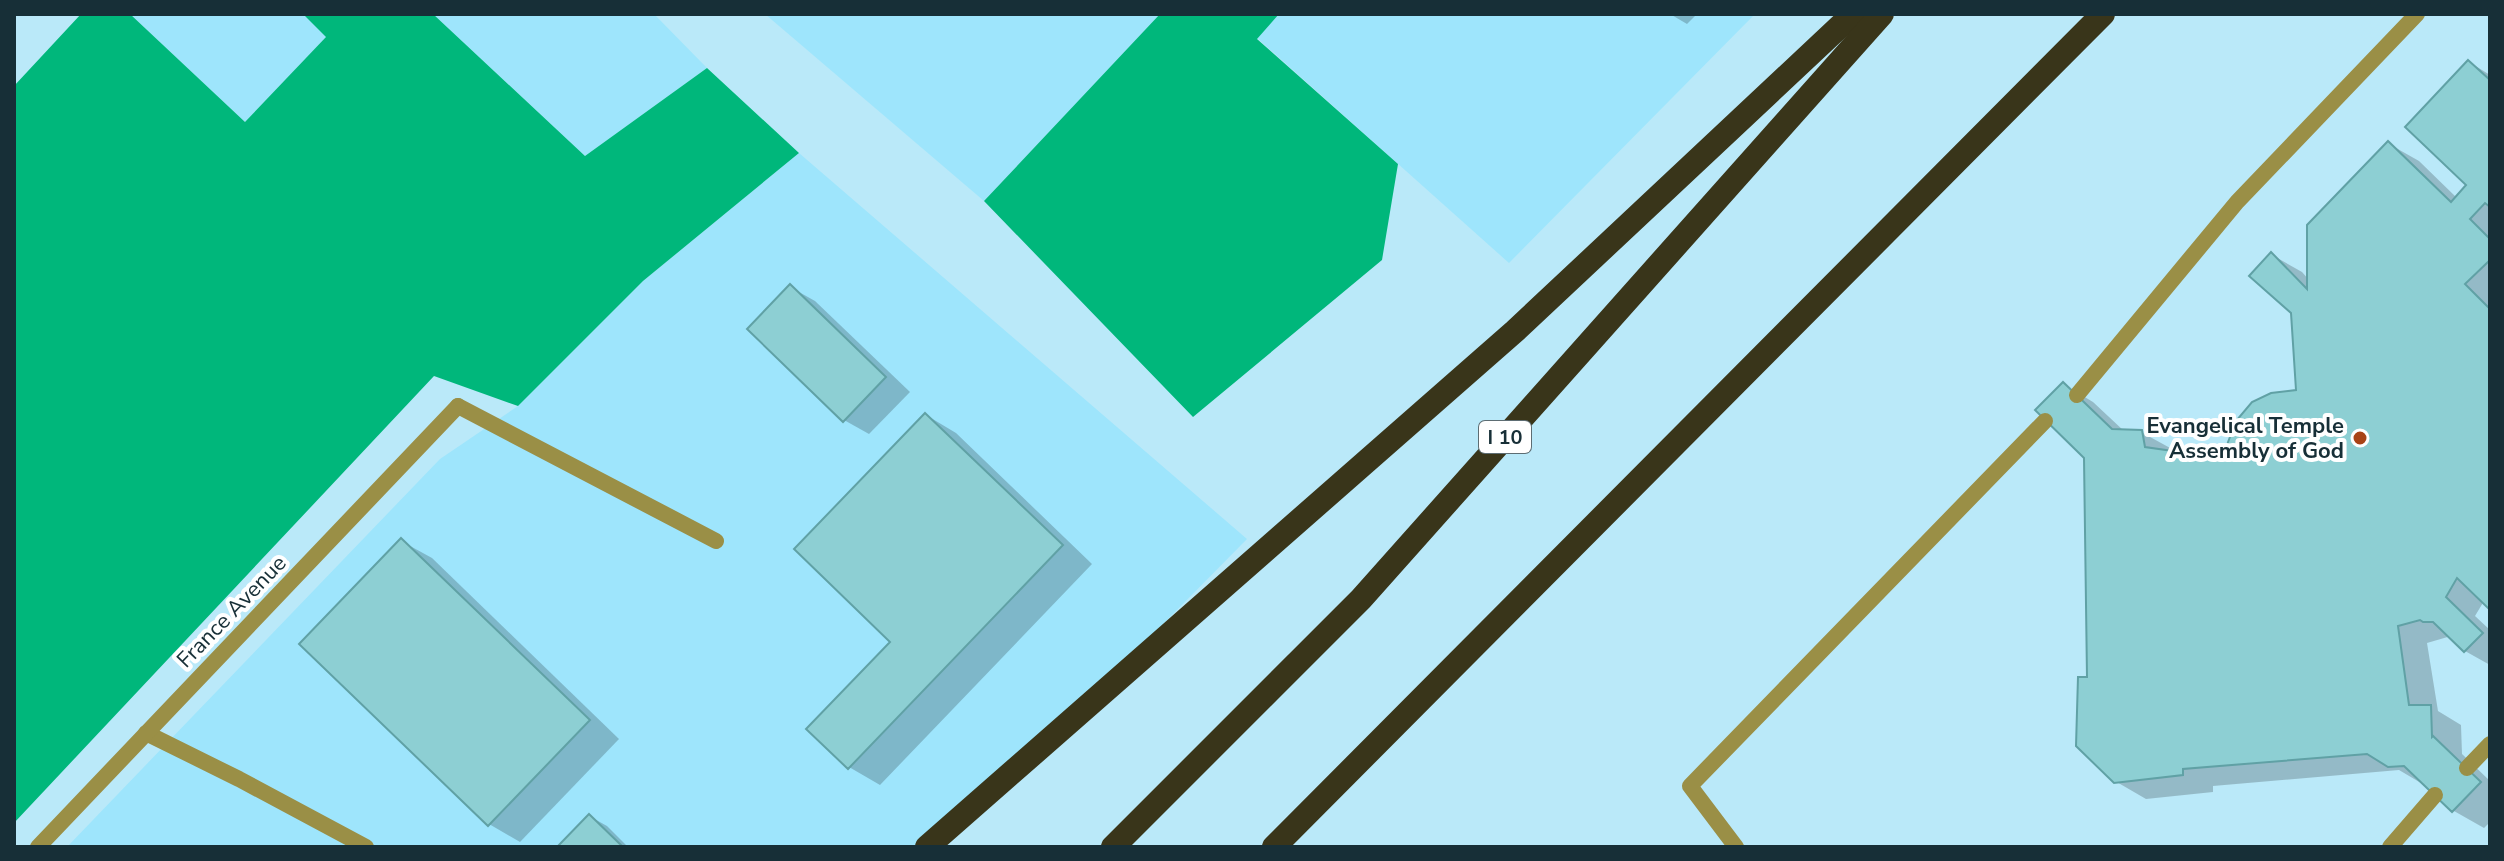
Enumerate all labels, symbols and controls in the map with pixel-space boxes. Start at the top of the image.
place label: Evangelical Temple Assembly of God [2146,411,2344,466]
road number: I 10 [1479,421,1531,453]
marker: Evangelical Temple Assembly of God [2351,429,2369,447]
street label: France Avenue [170,549,293,675]

